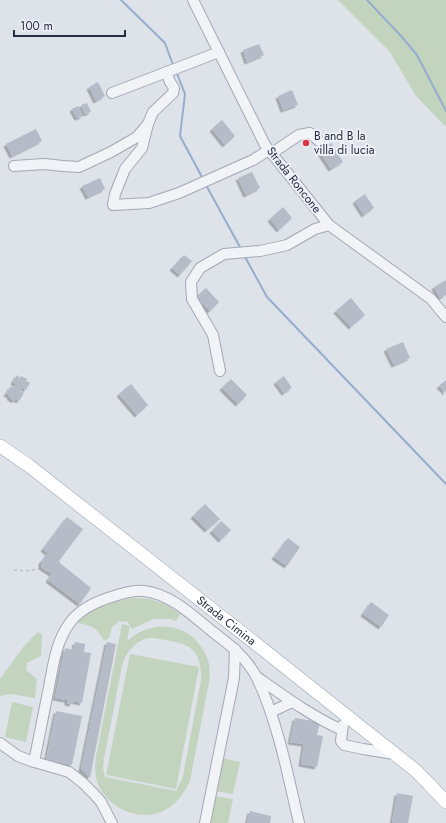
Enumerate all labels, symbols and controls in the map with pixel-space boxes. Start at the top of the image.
scale bar [14,12,125,38]
text: 100 m [20,17,53,35]
place label: B and B la villa di lucia [314,127,375,159]
marker: B and B la villa di lucia [301,138,311,148]
street label: Strada Roncone [262,143,326,217]
street label: Strada Cimina [193,591,260,650]

